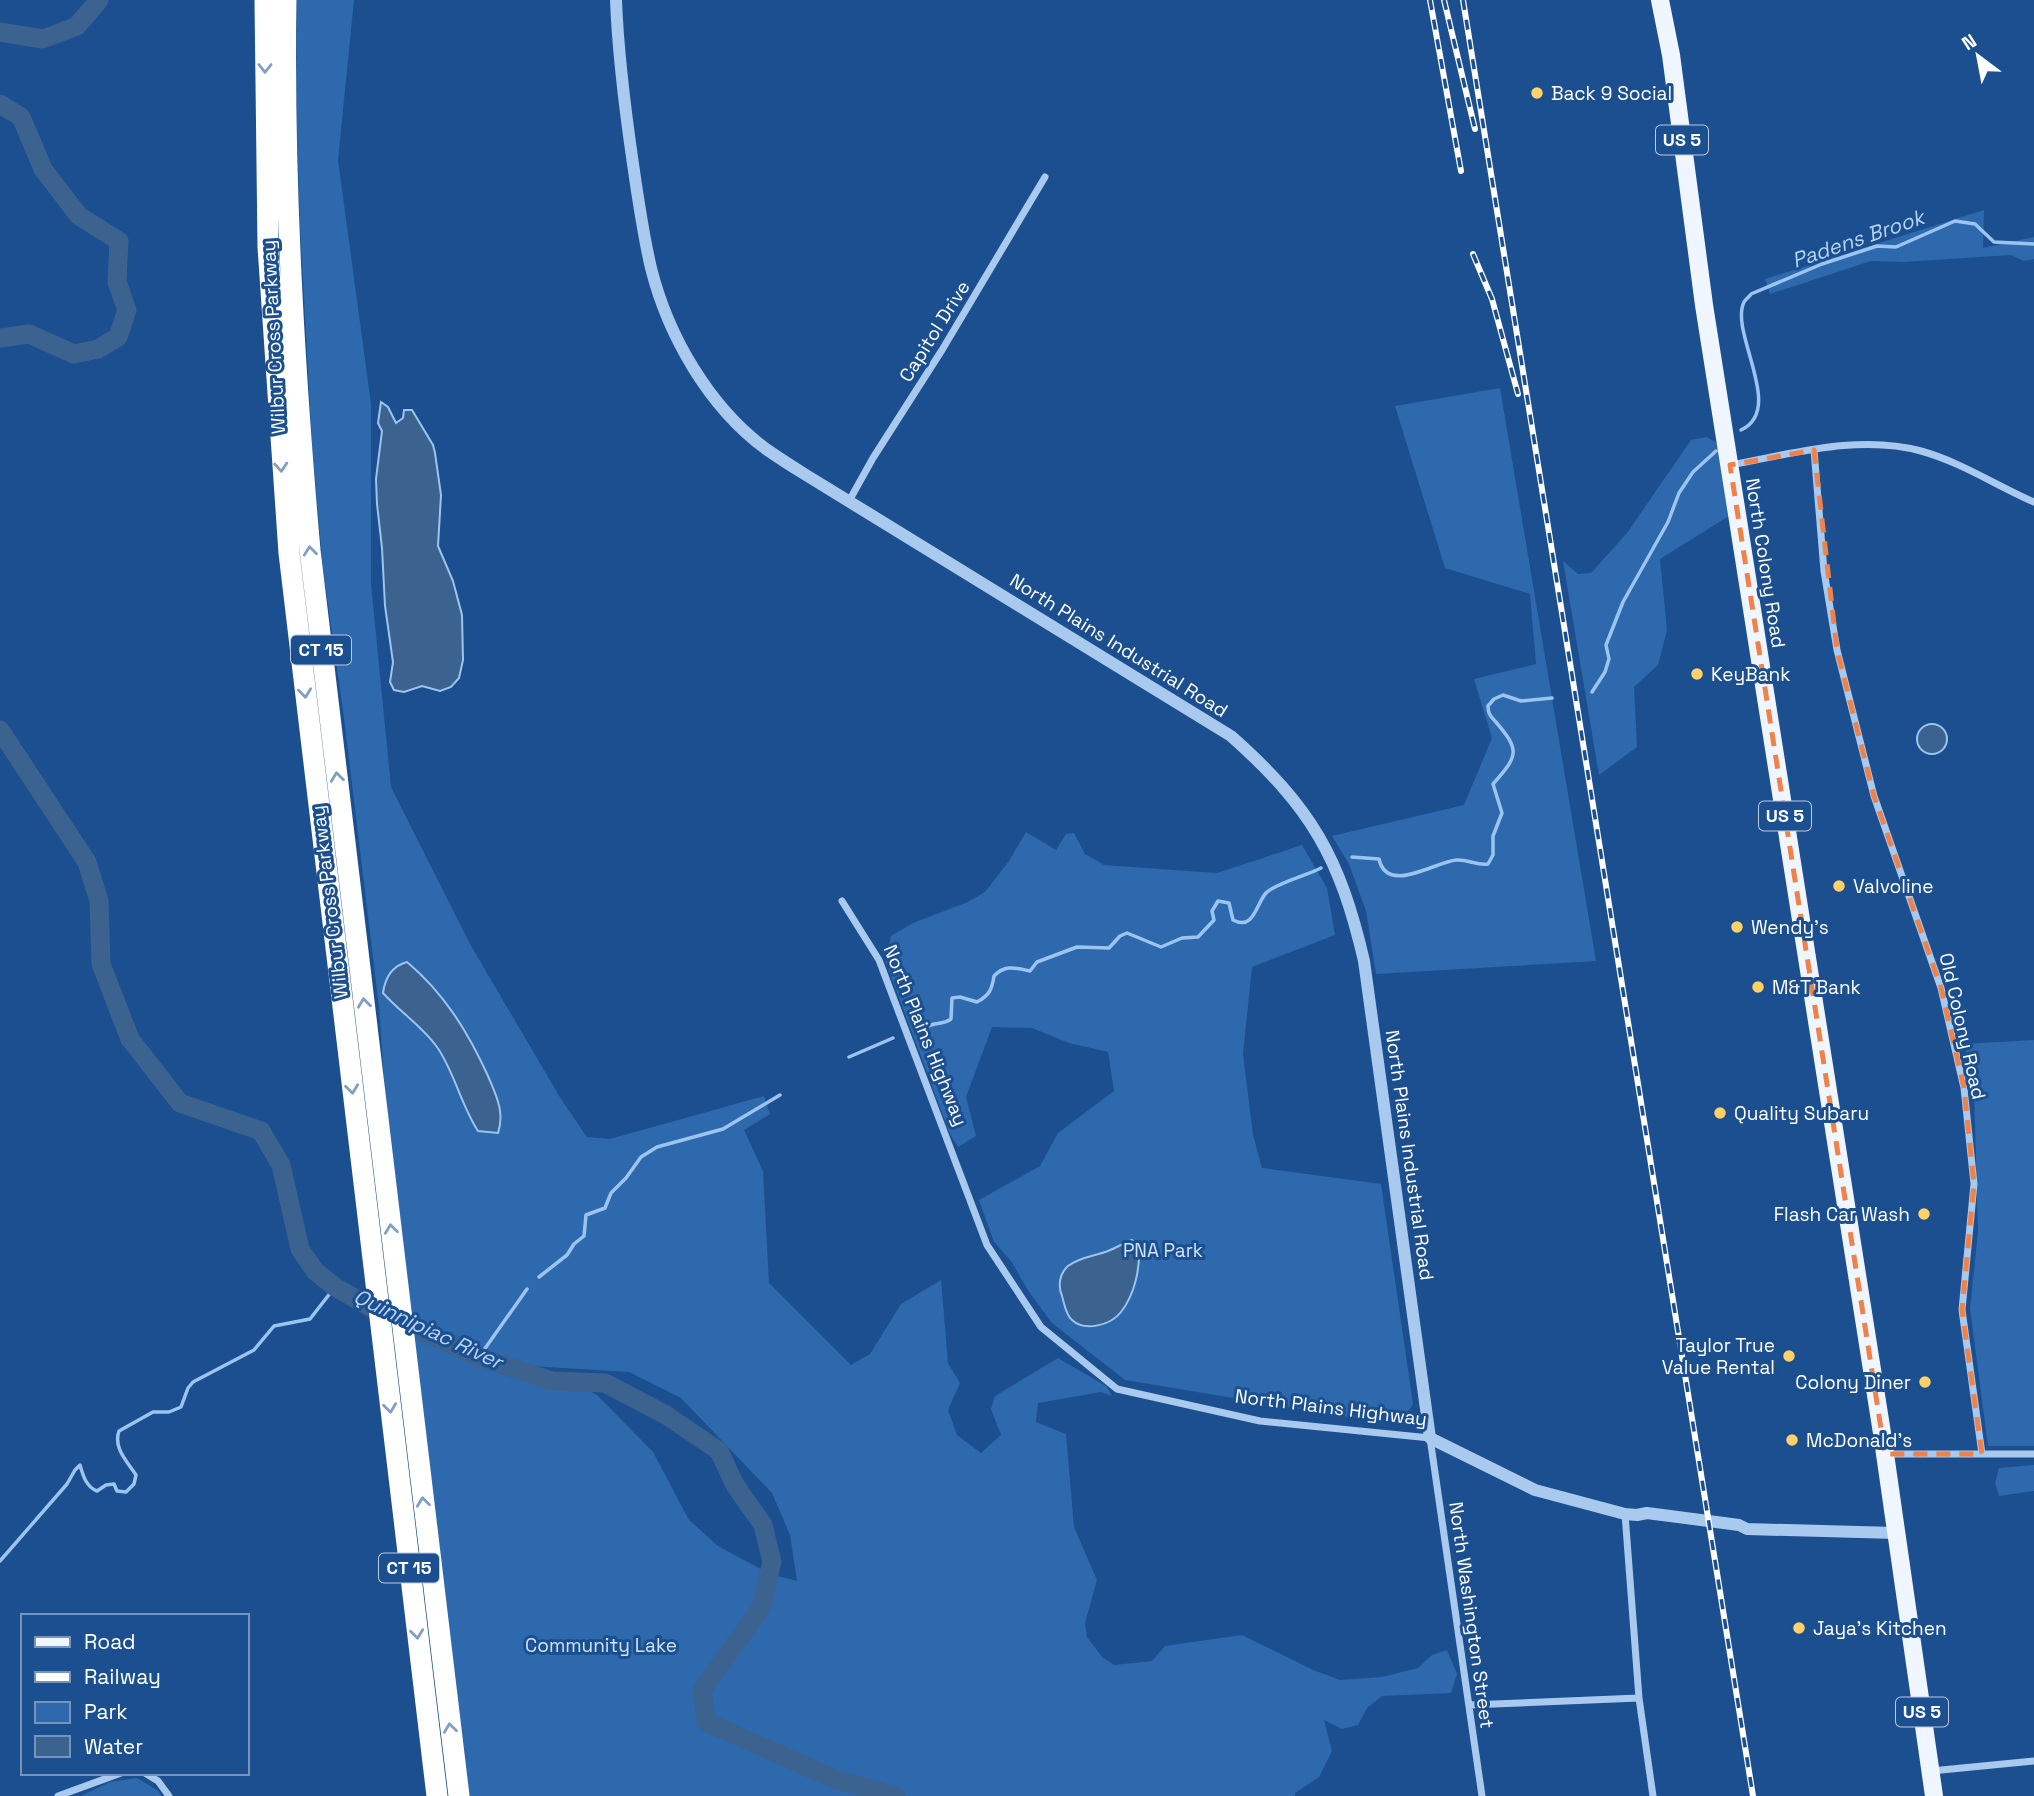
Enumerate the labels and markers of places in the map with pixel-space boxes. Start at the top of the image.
place label: Back 9 Social [1551,81,1672,106]
marker: Back 9 Social [1529,85,1545,101]
place label: KeyBank [1711,662,1790,687]
marker: KeyBank [1689,666,1705,682]
place label: Valvoline [1853,874,1933,899]
marker: Valvoline [1831,878,1847,894]
place label: Wendy's [1751,915,1829,940]
marker: Wendy's [1729,919,1745,935]
place label: M&T Bank [1772,975,1861,1000]
marker: M&T Bank [1750,979,1766,995]
place label: Quality Subaru [1734,1101,1869,1126]
marker: Quality Subaru [1712,1105,1728,1121]
place label: Flash Car Wash [1774,1202,1910,1227]
marker: Flash Car Wash [1916,1206,1932,1222]
place label: Taylor True Value Rental [1662,1333,1775,1380]
marker: Taylor True Value Rental [1781,1348,1797,1364]
place label: Colony Diner [1795,1370,1911,1395]
marker: Colony Diner [1917,1374,1933,1390]
place label: McDonald's [1806,1428,1912,1453]
marker: McDonald's [1784,1432,1800,1448]
place label: Jaya’s Kitchen [1813,1616,1947,1641]
marker: Jaya’s Kitchen [1791,1620,1807,1636]

